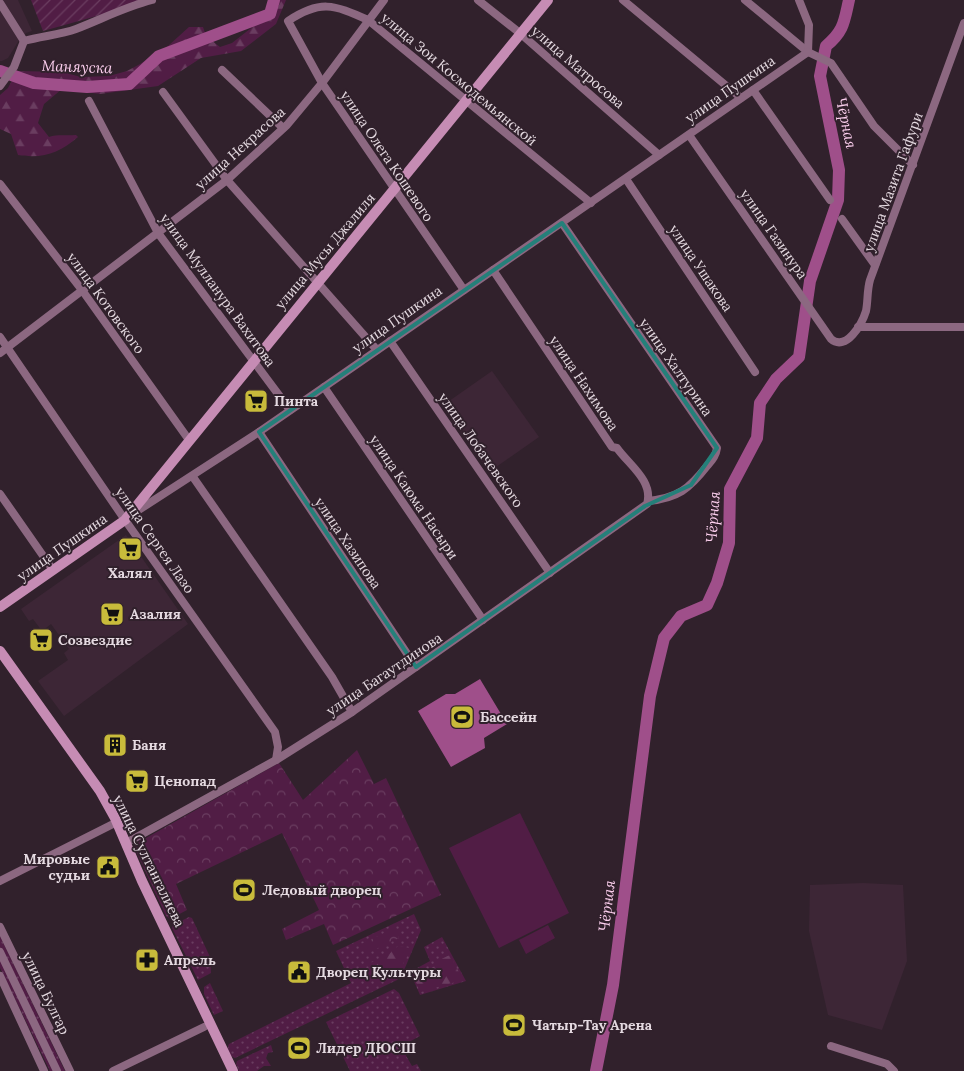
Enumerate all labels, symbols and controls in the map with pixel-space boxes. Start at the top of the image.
street label: улица Зои Космодемьянской [377,8,541,150]
street label: улица Матросова [528,22,628,112]
street label: улица Пушкина [682,51,778,127]
water label: Маняуска [41,56,114,77]
street label: улица Олега Кошевого [336,87,438,225]
water label: Чёрная [832,96,861,151]
street label: улица Некрасова [191,103,289,193]
street label: улица Мазита Гафури [859,110,927,254]
street label: улица Газинура [736,186,812,282]
street label: улица Мусы Джалиля [271,189,379,313]
street label: улица Мулланура Вахитова [156,210,280,370]
street label: улица Ушакова [665,221,737,315]
street label: улица Котовского [63,249,149,357]
street label: улица Пушкина [349,281,445,357]
street label: улица Халтурина [635,314,717,420]
street label: улица Нахимова [545,332,623,434]
supermarket icon: Пинта [243,388,269,414]
street label: улица Лобачевского [434,389,528,511]
place label: Пинта [274,392,319,410]
street label: улица Каюма Насыри [366,431,463,563]
street label: улица Сергея Лазо [111,483,199,597]
water label: Чёрная [701,490,724,543]
street label: улица Хазипова [311,494,385,592]
street label: улица Пушкина [14,509,110,585]
supermarket icon: Халял [117,536,143,562]
place label: Халял [108,564,152,582]
supermarket icon: Азалия [99,601,125,627]
place label: Азалия [130,605,181,623]
supermarket icon: Созвездие [28,627,54,653]
street label: улица Багаутдинова [323,629,445,719]
place label: Созвездие [58,631,132,649]
sports icon: Бассейн [449,704,475,730]
place label: Бассейн [480,708,537,726]
building icon: Баня [102,732,128,758]
place label: Баня [132,736,166,754]
supermarket icon: Ценопад [124,768,150,794]
place label: Ценопад [154,772,216,790]
street label: улица Султангалиева [109,792,189,930]
place label: Мировые судьи [23,850,90,884]
public building icon: Мировые судьи [95,854,121,880]
sports icon: Ледовый дворец [231,877,257,903]
water label: Чёрная [594,879,619,933]
place label: Ледовый дворец [262,881,382,899]
pharmacy icon: Апрель [134,947,160,973]
street label: улица Булгар [18,949,74,1037]
place label: Апрель [164,951,216,969]
public building icon: Дворец Культуры [286,959,312,985]
place label: Дворец Культуры [316,963,441,981]
sports icon: Чатыр-Тау Арена [501,1012,527,1038]
place label: Чатыр-Тау Арена [532,1016,653,1034]
sports icon: Лидер ДЮСШ [286,1035,312,1061]
place label: Лидер ДЮСШ [316,1039,416,1057]

